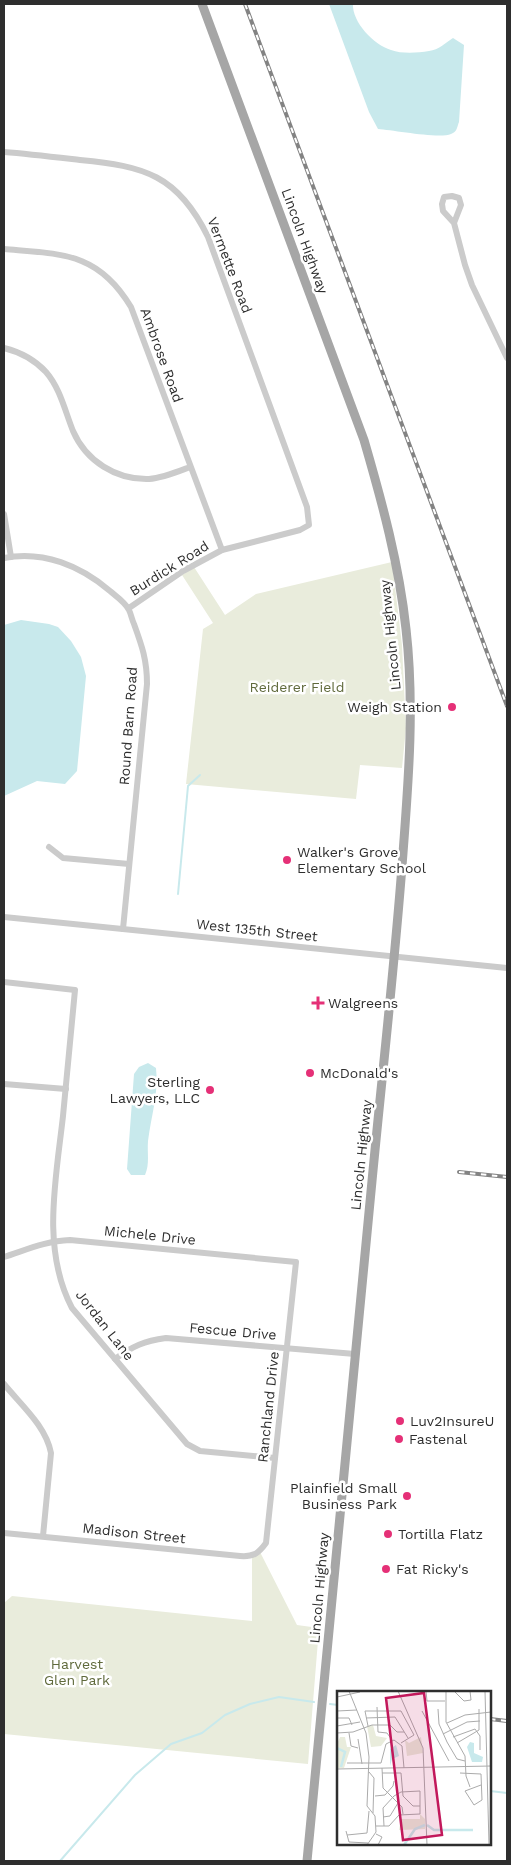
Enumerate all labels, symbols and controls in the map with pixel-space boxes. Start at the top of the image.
street label: Lincoln Highway [278,186,332,297]
street label: Vermette Road [204,215,256,315]
street label: Ambrose Road [137,305,187,405]
street label: Burdick Road [127,537,211,599]
street label: Lincoln Highway [376,578,404,691]
street label: Round Barn Road [116,666,140,786]
park label: Reiderer Field [250,679,344,695]
place label: Weigh Station [347,699,442,715]
marker: Weigh Station [446,701,458,713]
place label: Walker's Grove Elementary School [297,844,427,876]
marker: Walker's Grove Elementary School [281,854,293,866]
street label: West 135th Street [195,916,319,944]
place label: Walgreens [328,995,398,1011]
marker: Walgreens [312,997,324,1009]
place label: McDonald's [320,1065,398,1081]
marker: McDonald's [304,1067,316,1079]
place label: Sterling Lawyers, LLC [110,1074,201,1106]
marker: Sterling Lawyers, LLC [204,1084,216,1096]
street label: Lincoln Highway [347,1098,375,1211]
street label: Michele Drive [103,1222,197,1248]
street label: Jordan Lane [73,1287,137,1363]
street label: Fescue Drive [189,1319,277,1343]
street label: Ranchland Drive [254,1351,282,1463]
place label: Luv2InsureU [410,1413,494,1429]
marker: Luv2InsureU [394,1415,406,1427]
place label: Fastenal [409,1431,468,1447]
marker: Fastenal [393,1433,405,1445]
place label: Plainfield Small Business Park [290,1480,398,1512]
marker: Plainfield Small Business Park [401,1490,413,1502]
street label: Madison Street [82,1520,187,1546]
place label: Tortilla Flatz [398,1526,483,1542]
marker: Tortilla Flatz [382,1528,394,1540]
street label: Lincoln Highway [306,1531,332,1644]
place label: Fat Ricky's [396,1561,469,1577]
marker: Fat Ricky's [380,1563,392,1575]
park label: Harvest Glen Park [44,1656,110,1688]
inset map [337,1691,491,1845]

